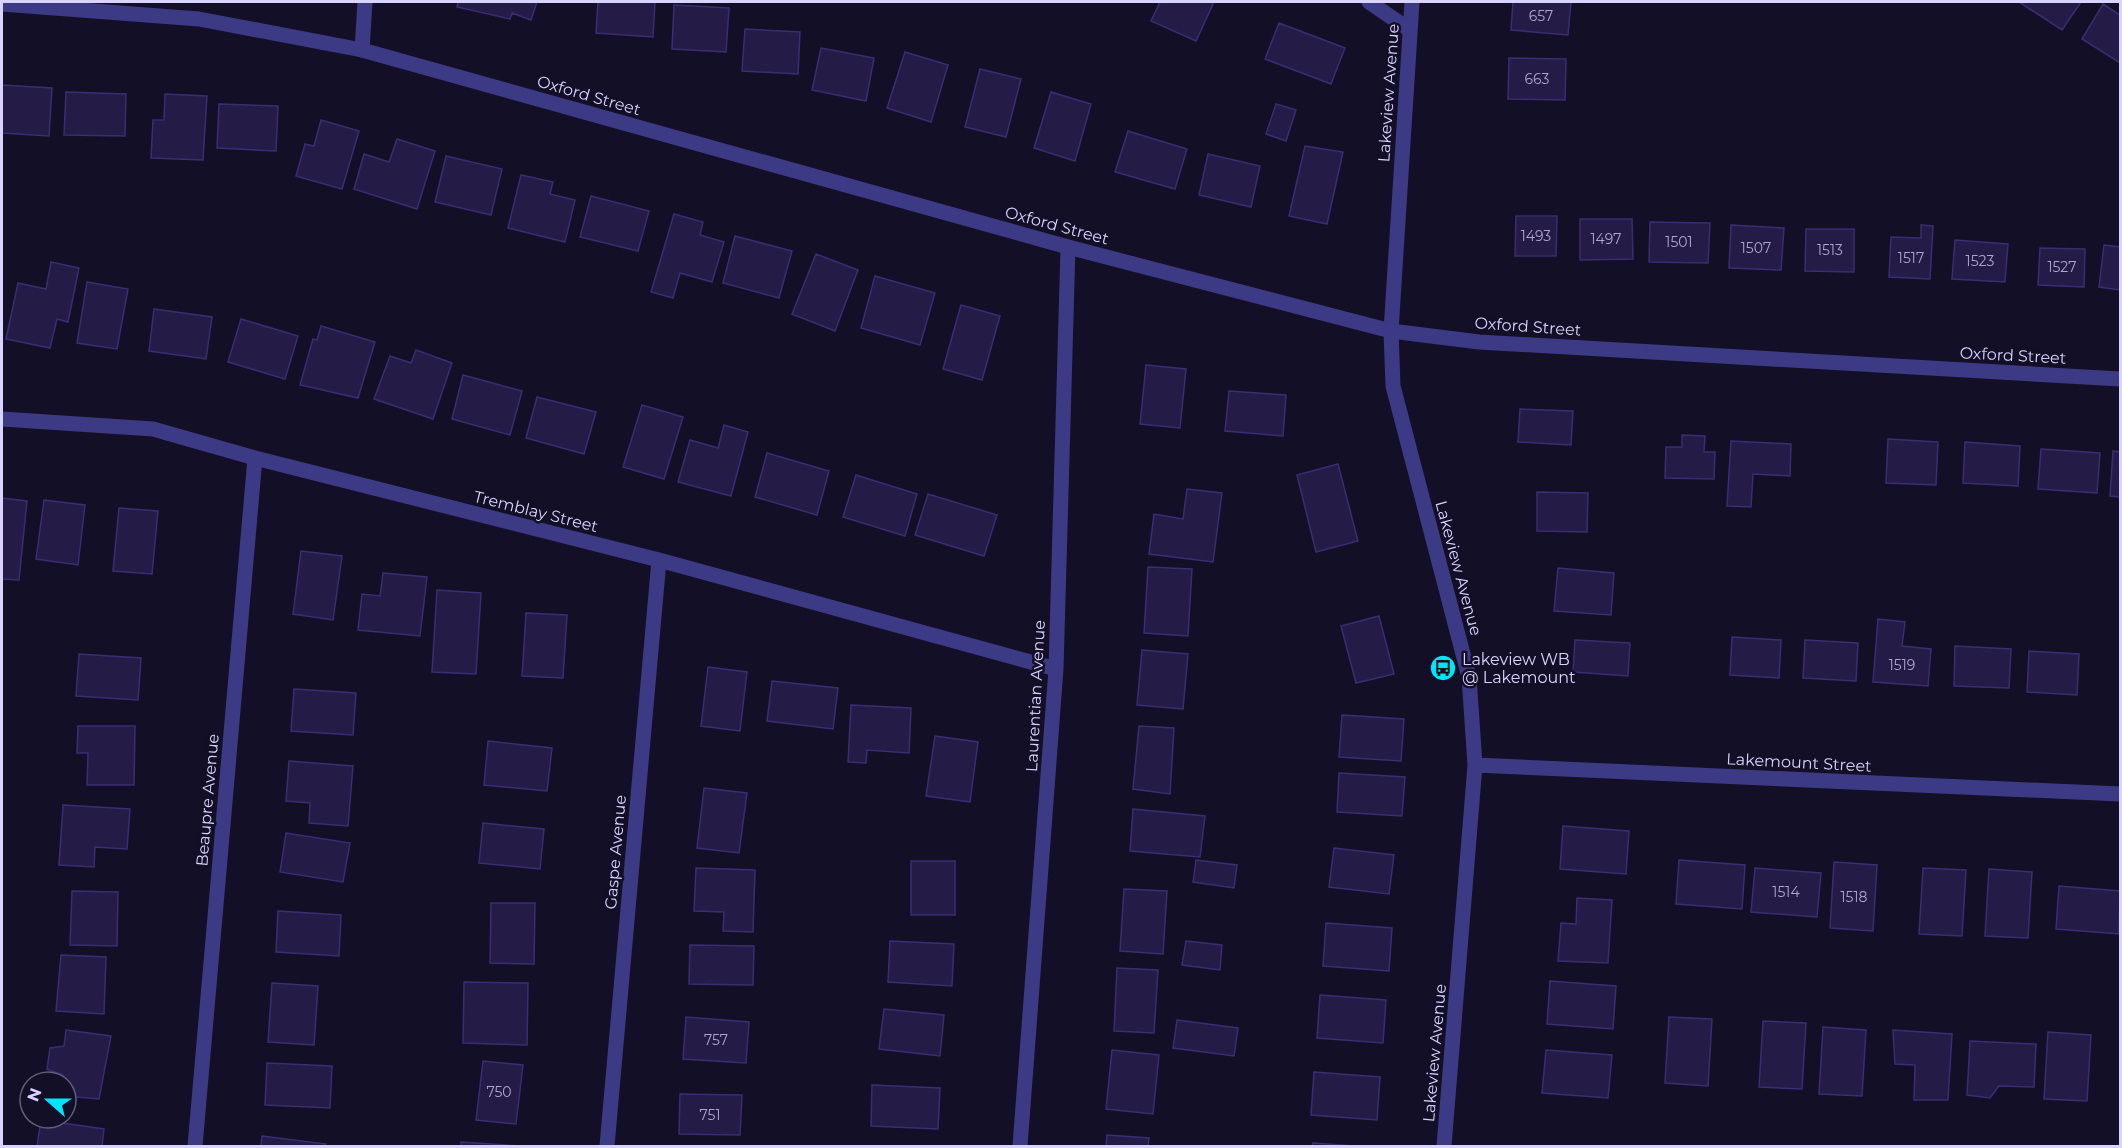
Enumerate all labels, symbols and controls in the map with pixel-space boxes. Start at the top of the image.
house number: 657 [1529,7,1553,25]
street label: Lakeview Avenue [1374,23,1403,163]
house number: 663 [1525,70,1550,88]
street label: Oxford Street [535,72,643,119]
street label: Oxford Street [1003,202,1111,249]
house number: 1493 [1521,227,1551,245]
house number: 1497 [1591,230,1621,248]
house number: 1501 [1665,233,1693,251]
house number: 1507 [1741,239,1771,257]
house number: 1513 [1817,241,1843,259]
house number: 1517 [1898,249,1924,267]
house number: 1523 [1966,252,1994,270]
house number: 1527 [2047,258,2077,276]
street label: Oxford Street [1474,313,1582,340]
street label: Oxford Street [1959,343,2067,368]
street label: Tremblay Street [472,487,600,536]
street label: Lakeview Avenue [1431,499,1486,638]
street label: Laurentian Avenue [1022,620,1049,772]
place label: Lakeview WB @ Lakemount [1462,650,1576,687]
bus stop icon: Lakeview WB @ Lakemount [1428,653,1458,683]
house number: 1519 [1889,656,1915,674]
street label: Beaupre Avenue [192,733,223,867]
street label: Lakemount Street [1726,749,1873,776]
street label: Gaspe Avenue [601,794,630,910]
house number: 1514 [1772,883,1800,901]
house number: 1518 [1841,888,1868,906]
street label: Lakeview Avenue [1419,983,1450,1123]
house number: 757 [704,1031,728,1049]
north arrow [18,1070,78,1130]
house number: 750 [486,1083,512,1101]
text: N [23,1085,46,1104]
house number: 751 [700,1106,720,1124]

